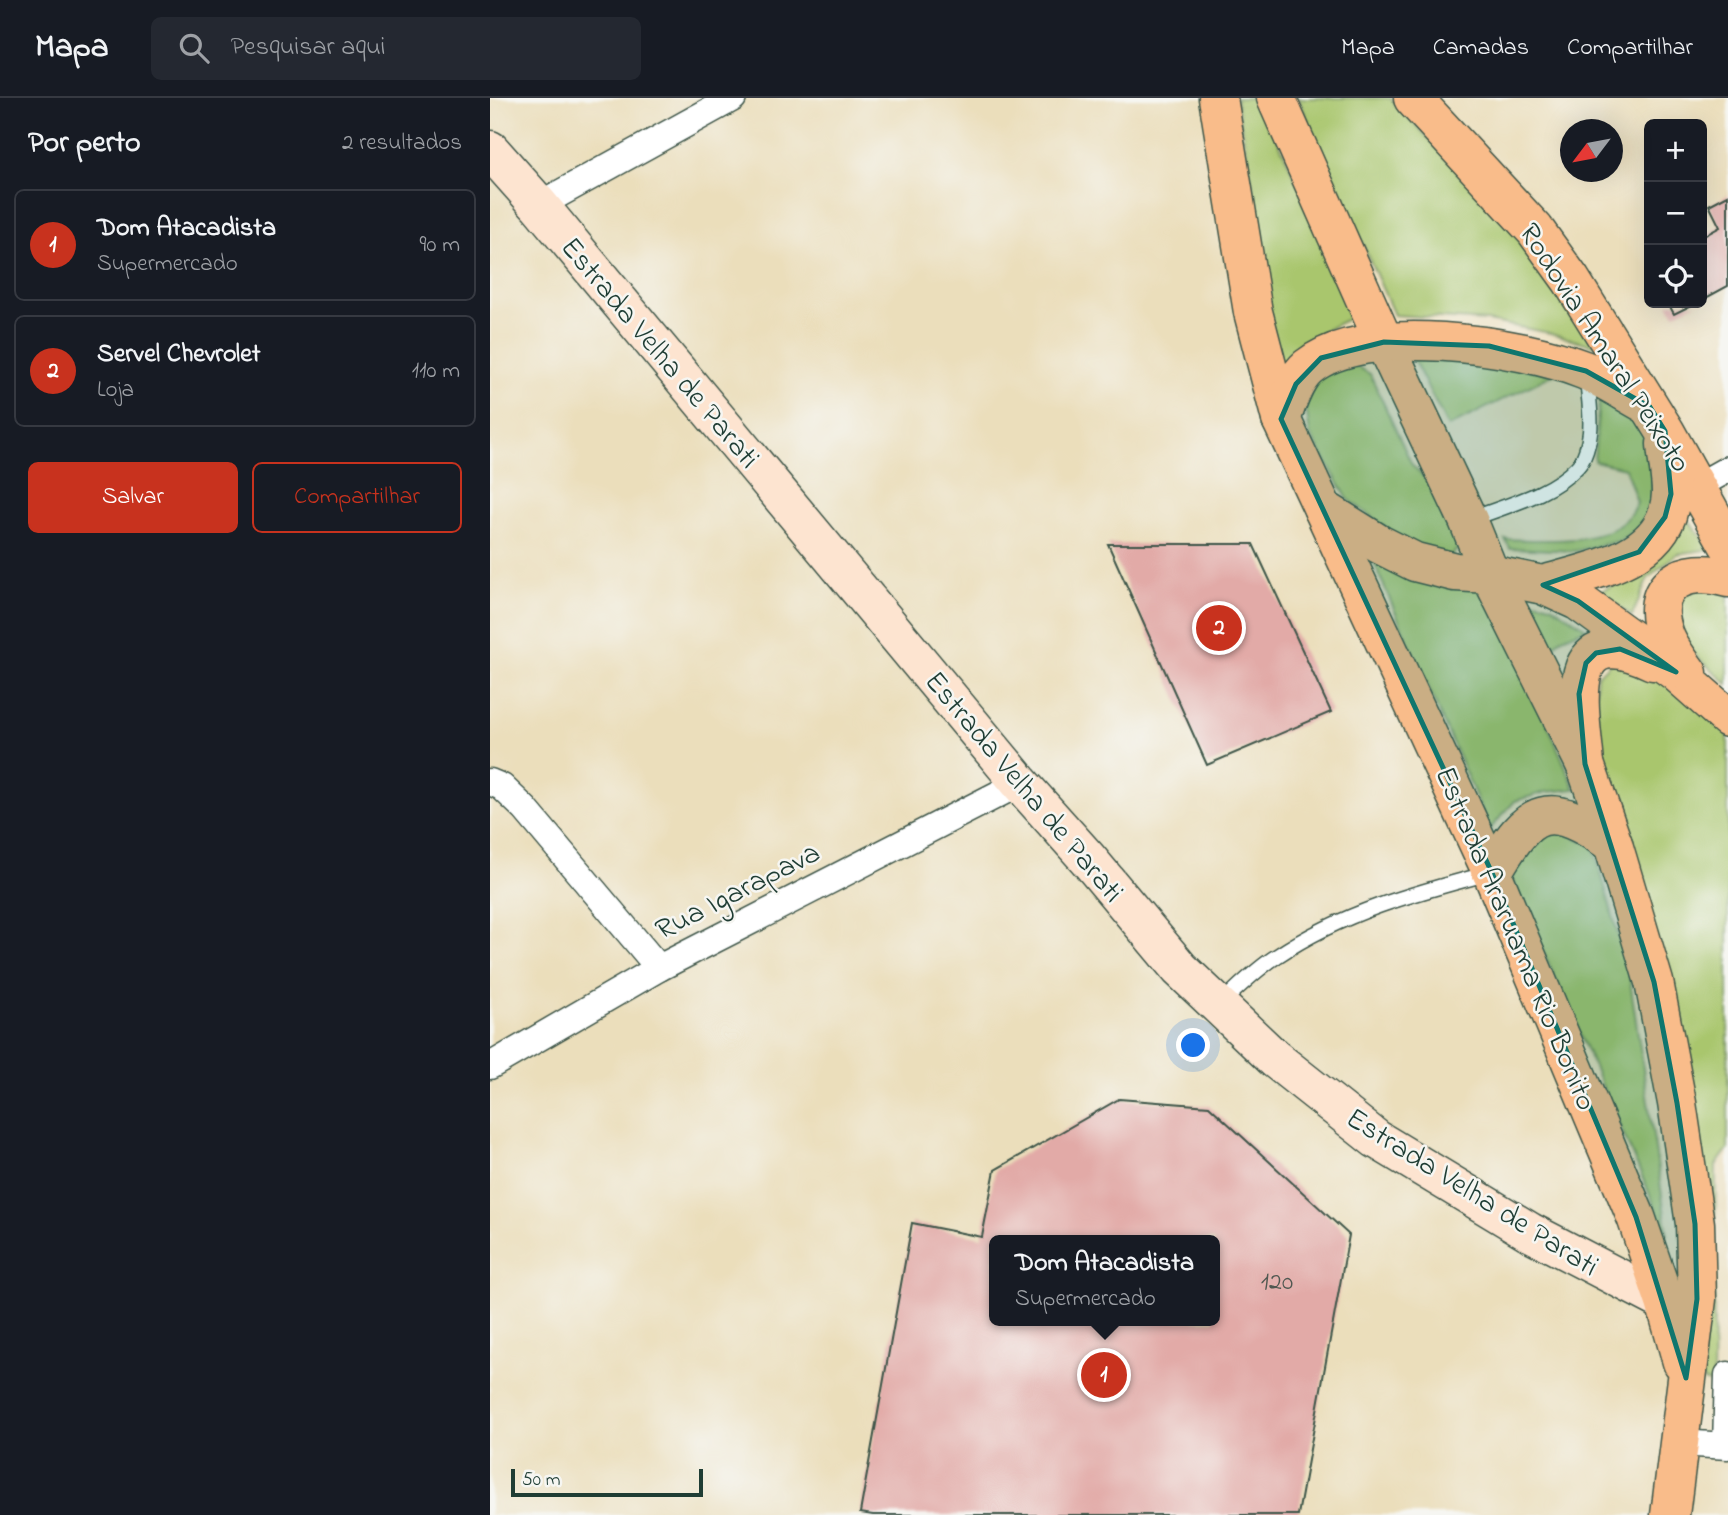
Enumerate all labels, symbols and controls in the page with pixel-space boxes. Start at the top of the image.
search box [151,17,641,80]
text: Mapa [35,24,109,72]
icon: search [175,29,213,67]
text: Pesquisar aqui [231,29,385,67]
text: Mapa [1341,31,1395,66]
text: Camadas [1433,31,1529,66]
text: Compartilhar [1567,31,1693,66]
north arrow [1560,119,1623,182]
map controls [1644,119,1707,308]
button: + [1644,119,1707,182]
text: Por perto [28,122,141,166]
text: 2 resultados [342,127,462,160]
button: − [1644,182,1707,245]
text: Dom Atacadista [97,210,276,248]
street label: Rodovia Amaral Peixoto [1506,215,1701,482]
street label: Estrada Velha de Parati [548,228,769,479]
text: 1 [49,229,57,262]
text: 90 m [420,229,460,262]
button: locate [1644,245,1707,308]
text: Supermercado [97,248,238,281]
text: Servel Chevrolet [97,336,261,374]
text: 2 [47,355,59,388]
text: 110 m [412,355,460,388]
text: Loja [97,374,134,407]
button: Salvar [28,462,238,533]
button: Compartilhar [252,462,462,533]
pin: 2 [1196,602,1242,654]
street label: Estrada Velha de Parati [912,662,1133,913]
street label: Estrada Araruama Rio Bonito [1422,760,1607,1118]
street label: Rua Igarapava [648,832,829,953]
your location [1176,1028,1210,1062]
street label: Estrada Velha de Parati [1337,1098,1606,1289]
popup [989,1235,1220,1326]
text: Dom Atacadista [1015,1245,1194,1283]
house number: 120 [1261,1264,1293,1302]
text: Supermercado [1015,1283,1156,1316]
pin: 1 [1081,1349,1127,1401]
scale bar [511,1466,704,1498]
text: 50 m [522,1467,561,1494]

